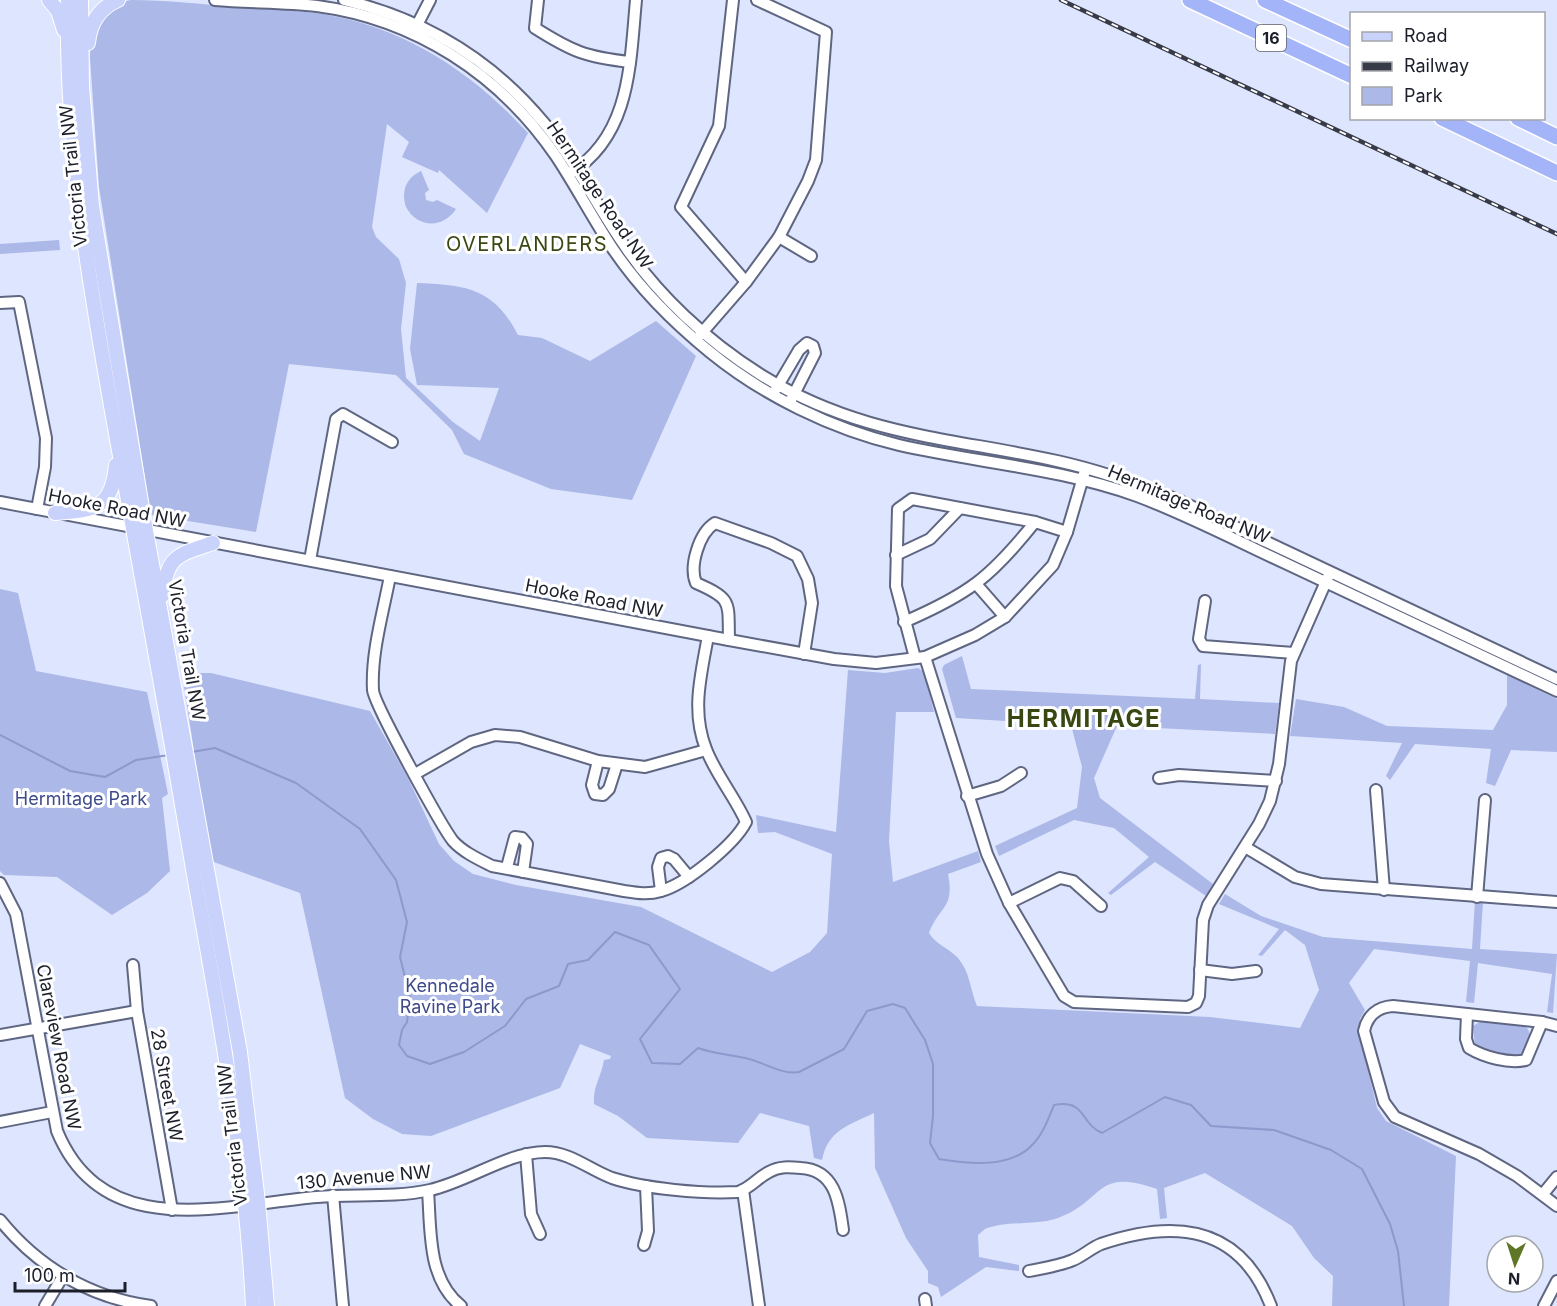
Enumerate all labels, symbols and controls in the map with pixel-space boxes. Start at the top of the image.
legend [1350,12,1545,120]
road number: 16 [1256,25,1286,51]
text: Road [1404,25,1447,46]
text: Railway [1404,55,1469,76]
text: Park [1404,85,1443,106]
street label: Victoria Trail NW [55,104,91,248]
street label: Hermitage Road NW [543,117,657,273]
district label: OVERLANDERS [446,232,608,256]
street label: Hermitage Road NW [1105,460,1273,548]
street label: Hooke Road NW [46,484,188,532]
street label: Hooke Road NW [523,574,665,622]
street label: Victoria Trail NW [164,578,210,722]
district label: HERMITAGE [1007,704,1161,733]
park label: Hermitage Park [15,788,147,809]
street label: Clareview Road NW [33,962,85,1132]
park label: Kennedale Ravine Park [400,975,500,1017]
street label: 28 Street NW [147,1027,187,1143]
street label: Victoria Trail NW [213,1063,251,1207]
street label: 130 Avenue NW [296,1161,432,1193]
north arrow [1485,1234,1545,1294]
scale bar [15,1255,124,1293]
text: 100 m [24,1265,75,1286]
text: N [1508,1269,1521,1289]

